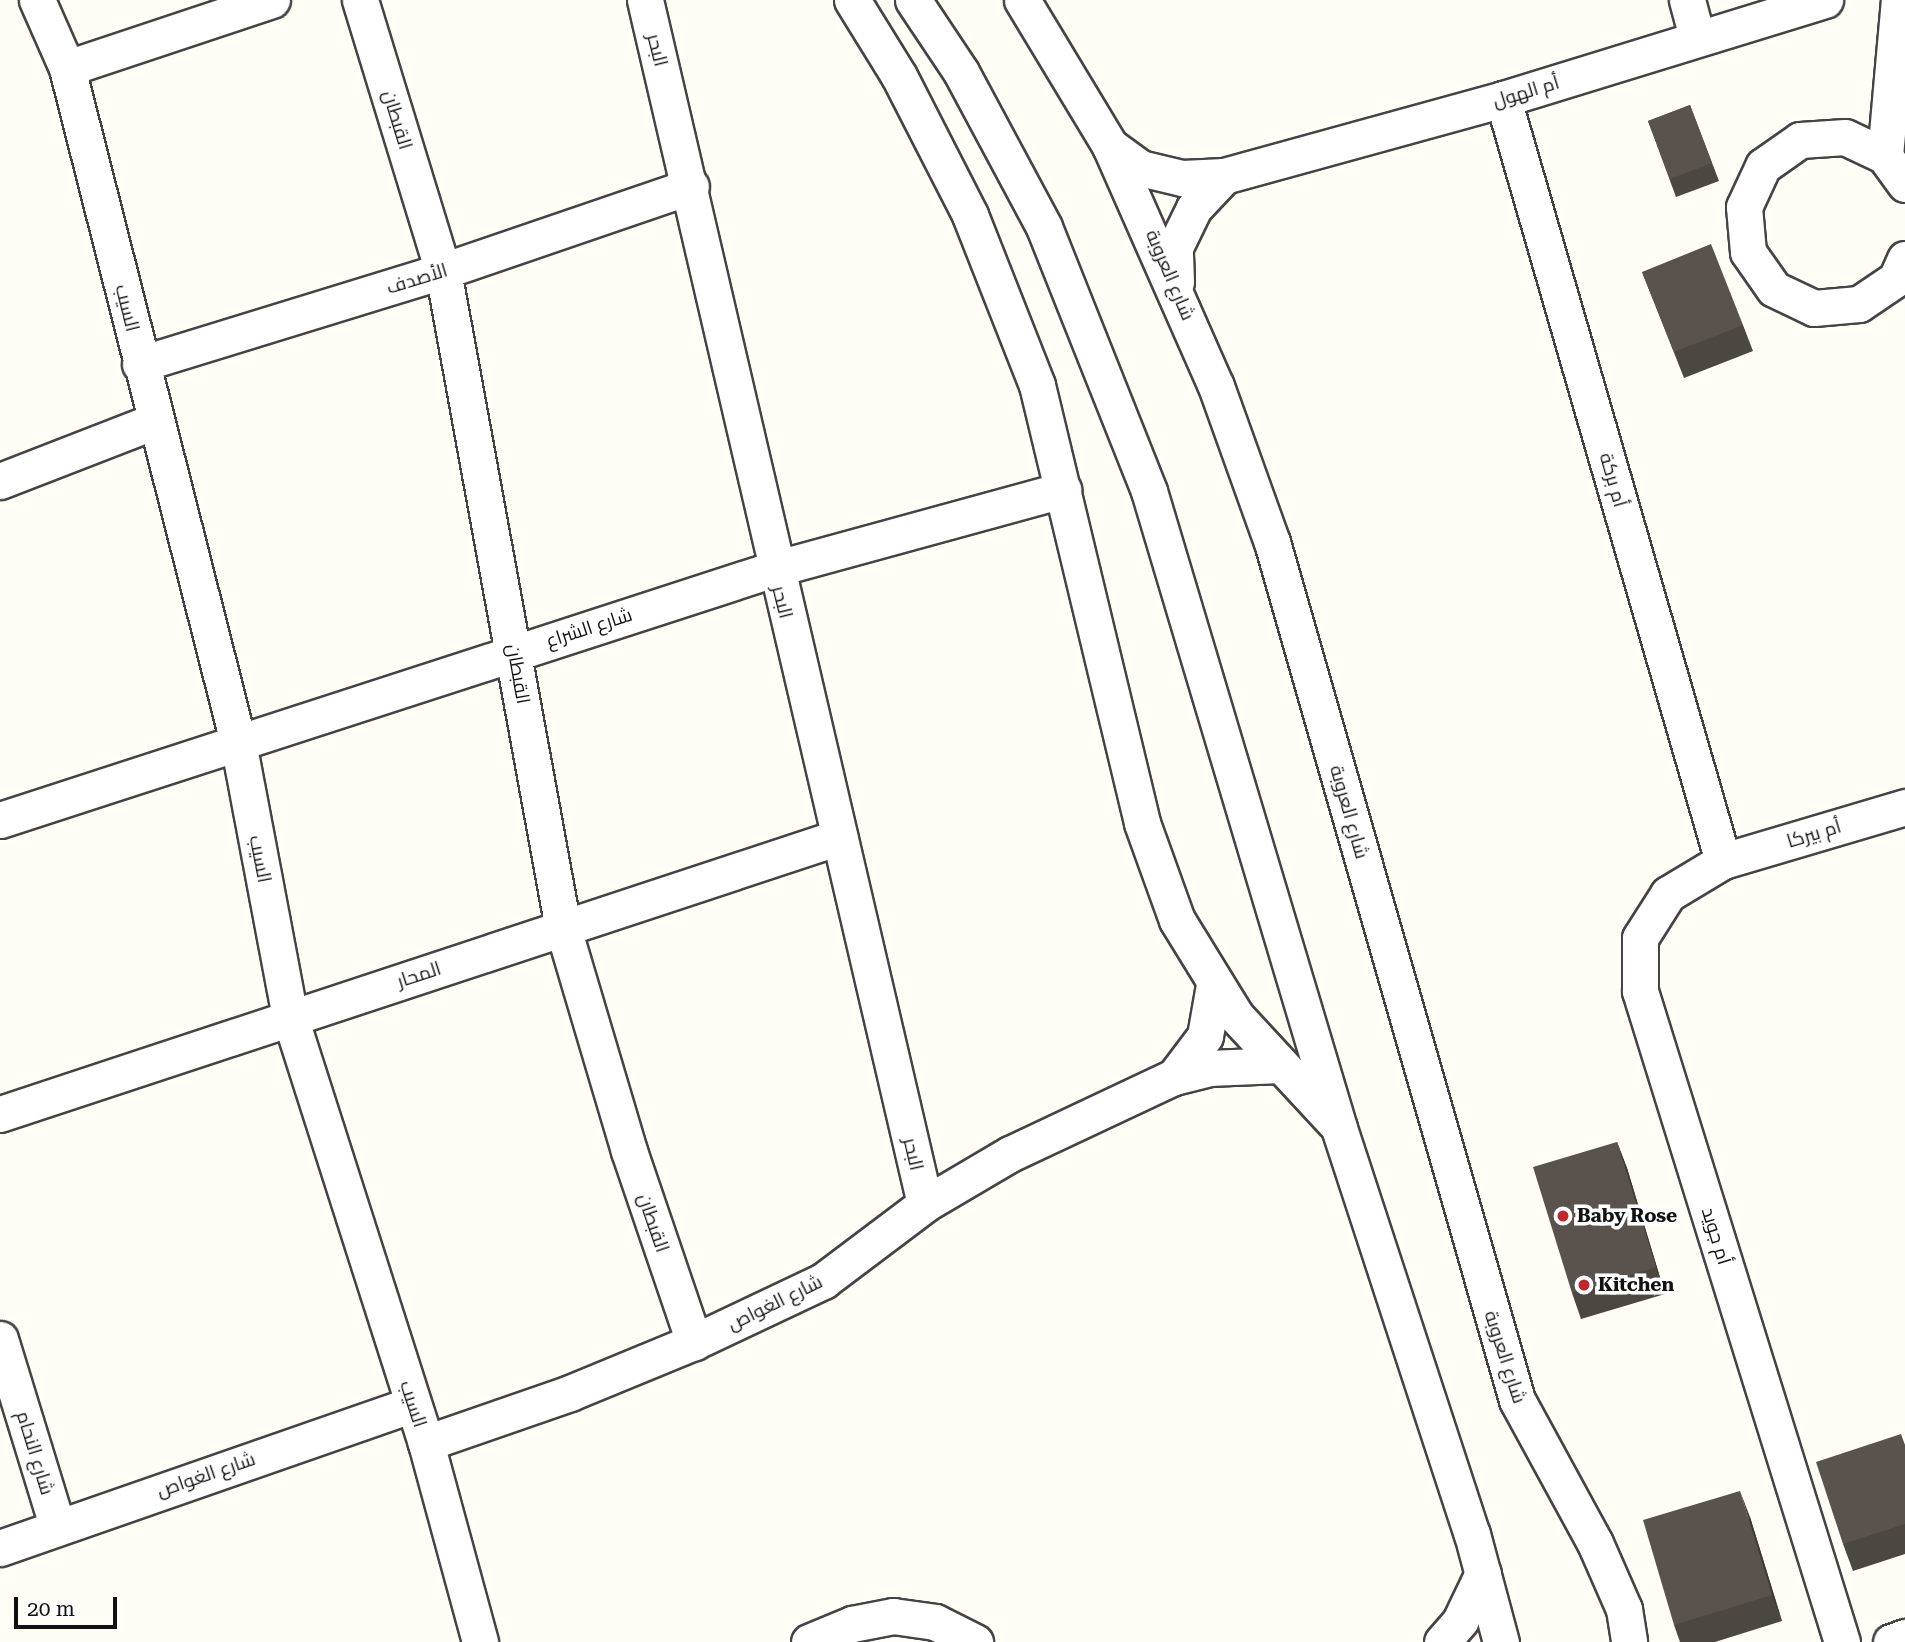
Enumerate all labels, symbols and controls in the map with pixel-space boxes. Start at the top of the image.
street label: البحر [642,31,672,69]
street label: أم الهول [1490,71,1562,113]
street label: القبطان [377,88,417,152]
street label: شارع العروبة [1141,226,1199,324]
street label: الأصدف [384,259,450,299]
street label: السيب [110,282,144,334]
street label: أم بركة [1594,450,1632,510]
street label: البحر [767,583,797,621]
street label: شارع الشراع [543,603,635,653]
street label: القبطان [502,642,534,706]
street label: شارع العروبة [1325,763,1373,861]
street label: أم بيركا [1784,815,1844,853]
street label: السيب [244,833,276,885]
street label: المحار [394,957,444,993]
street label: البحر [898,1135,928,1173]
street label: القبطان [632,1191,674,1255]
place label: Baby Rose [1577,1205,1677,1227]
street label: أم جويد [1697,1205,1735,1267]
marker: Baby Rose [1555,1208,1571,1224]
street label: شارع الغواص [724,1270,826,1336]
place label: Kitchen [1598,1274,1674,1296]
marker: Kitchen [1576,1277,1592,1293]
street label: شارع العروبة [1479,1308,1531,1406]
street label: السيب [395,1378,431,1430]
street label: شارع النحام [11,1408,59,1498]
street label: شارع الغواص [154,1447,258,1503]
scale bar [18,1582,121,1626]
text: 20 m [27,1597,75,1621]

